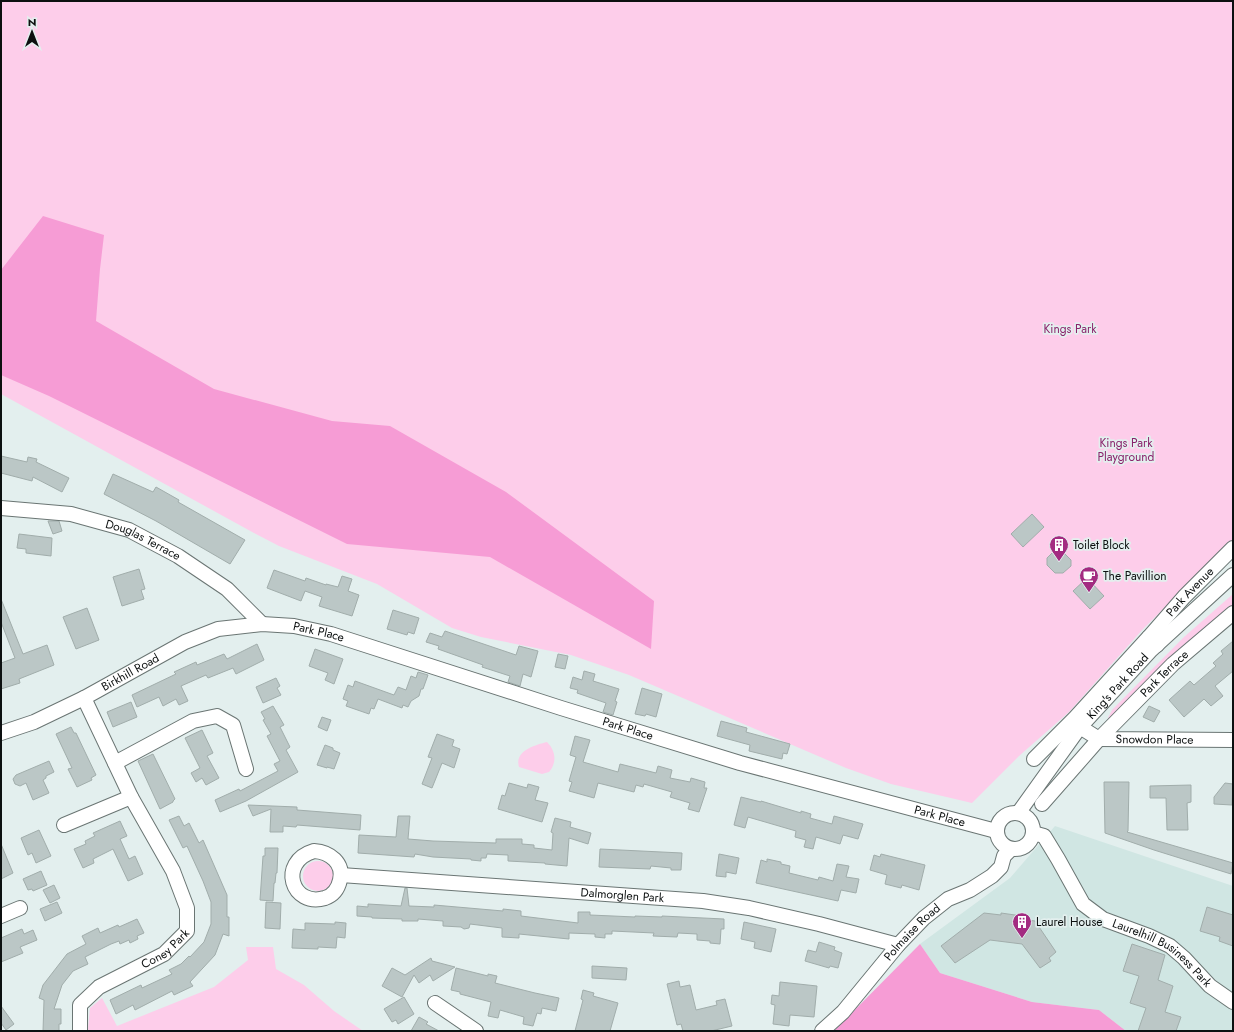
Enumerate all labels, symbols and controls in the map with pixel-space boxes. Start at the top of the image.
north arrow [12,12,52,52]
text: N [28,14,36,30]
park label: Kings Park [1044,320,1097,338]
park label: Kings Park Playground [1098,434,1154,466]
street label: Douglas Terrace [103,515,184,565]
building icon: Toilet Block [1048,534,1070,562]
place label: Toilet Block [1073,536,1130,554]
street label: Park Avenue [1162,563,1218,621]
cafe icon: The Pavillion [1078,565,1100,593]
place label: The Pavillion [1103,567,1166,585]
street label: Park Place [292,617,347,647]
street label: Park Terrace [1136,646,1193,701]
street label: Birkhill Road [98,649,162,696]
street label: King's Park Road [1082,649,1153,723]
street label: Park Place [600,712,655,745]
street label: Snowdon Place [1116,730,1194,749]
street label: Park Place [912,801,967,831]
street label: Dalmorglen Park [580,883,665,907]
street label: Polmaise Road [879,899,944,965]
building icon: Laurel House [1011,911,1033,939]
place label: Laurel House [1036,913,1102,931]
street label: Laurelhill Business Park [1110,914,1216,992]
street label: Coney Park [138,924,194,973]

